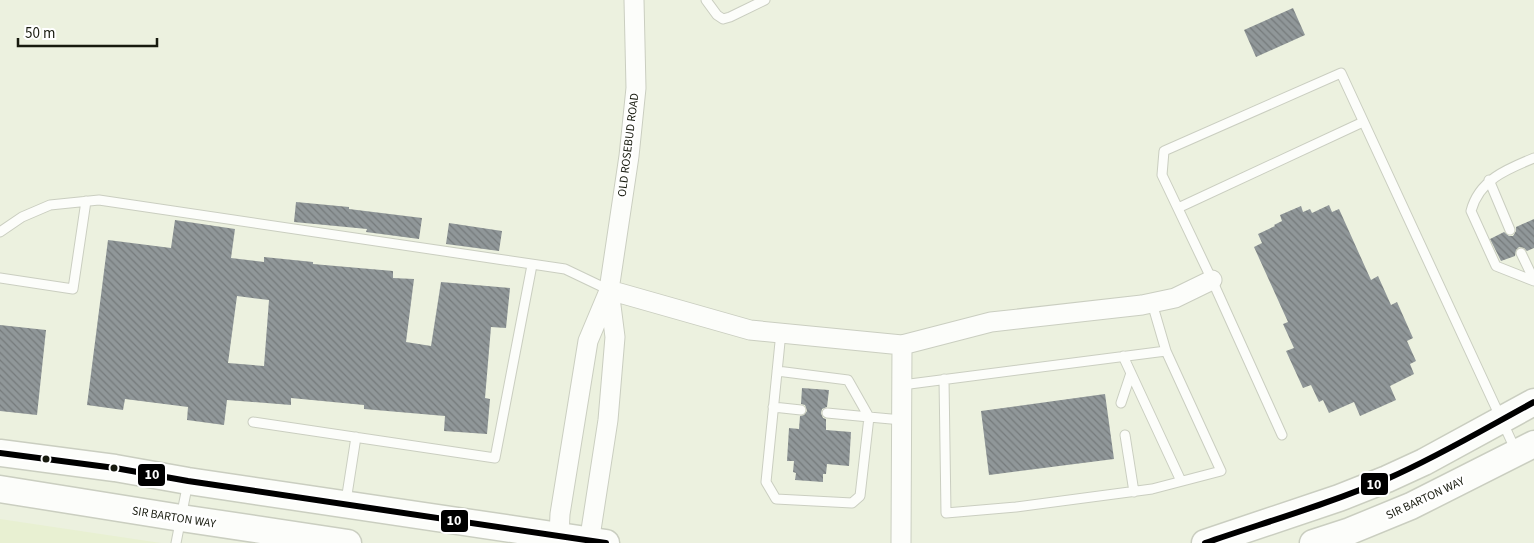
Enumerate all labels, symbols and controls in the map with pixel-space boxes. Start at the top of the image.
scale bar [18,15,156,47]
text: 50 m [25,23,55,44]
street label: OLD ROSEBUD ROAD [614,92,643,198]
unlabelled marker [41,454,51,464]
unlabelled marker [109,463,119,473]
line badge: 10 [137,463,166,487]
text: 10 [145,465,159,485]
line badge: 10 [1360,472,1389,496]
street label: SIR BARTON WAY [1383,473,1467,524]
text: 10 [1367,475,1381,495]
street label: SIR BARTON WAY [131,502,217,533]
line badge: 10 [440,509,469,533]
text: 10 [447,511,461,531]

